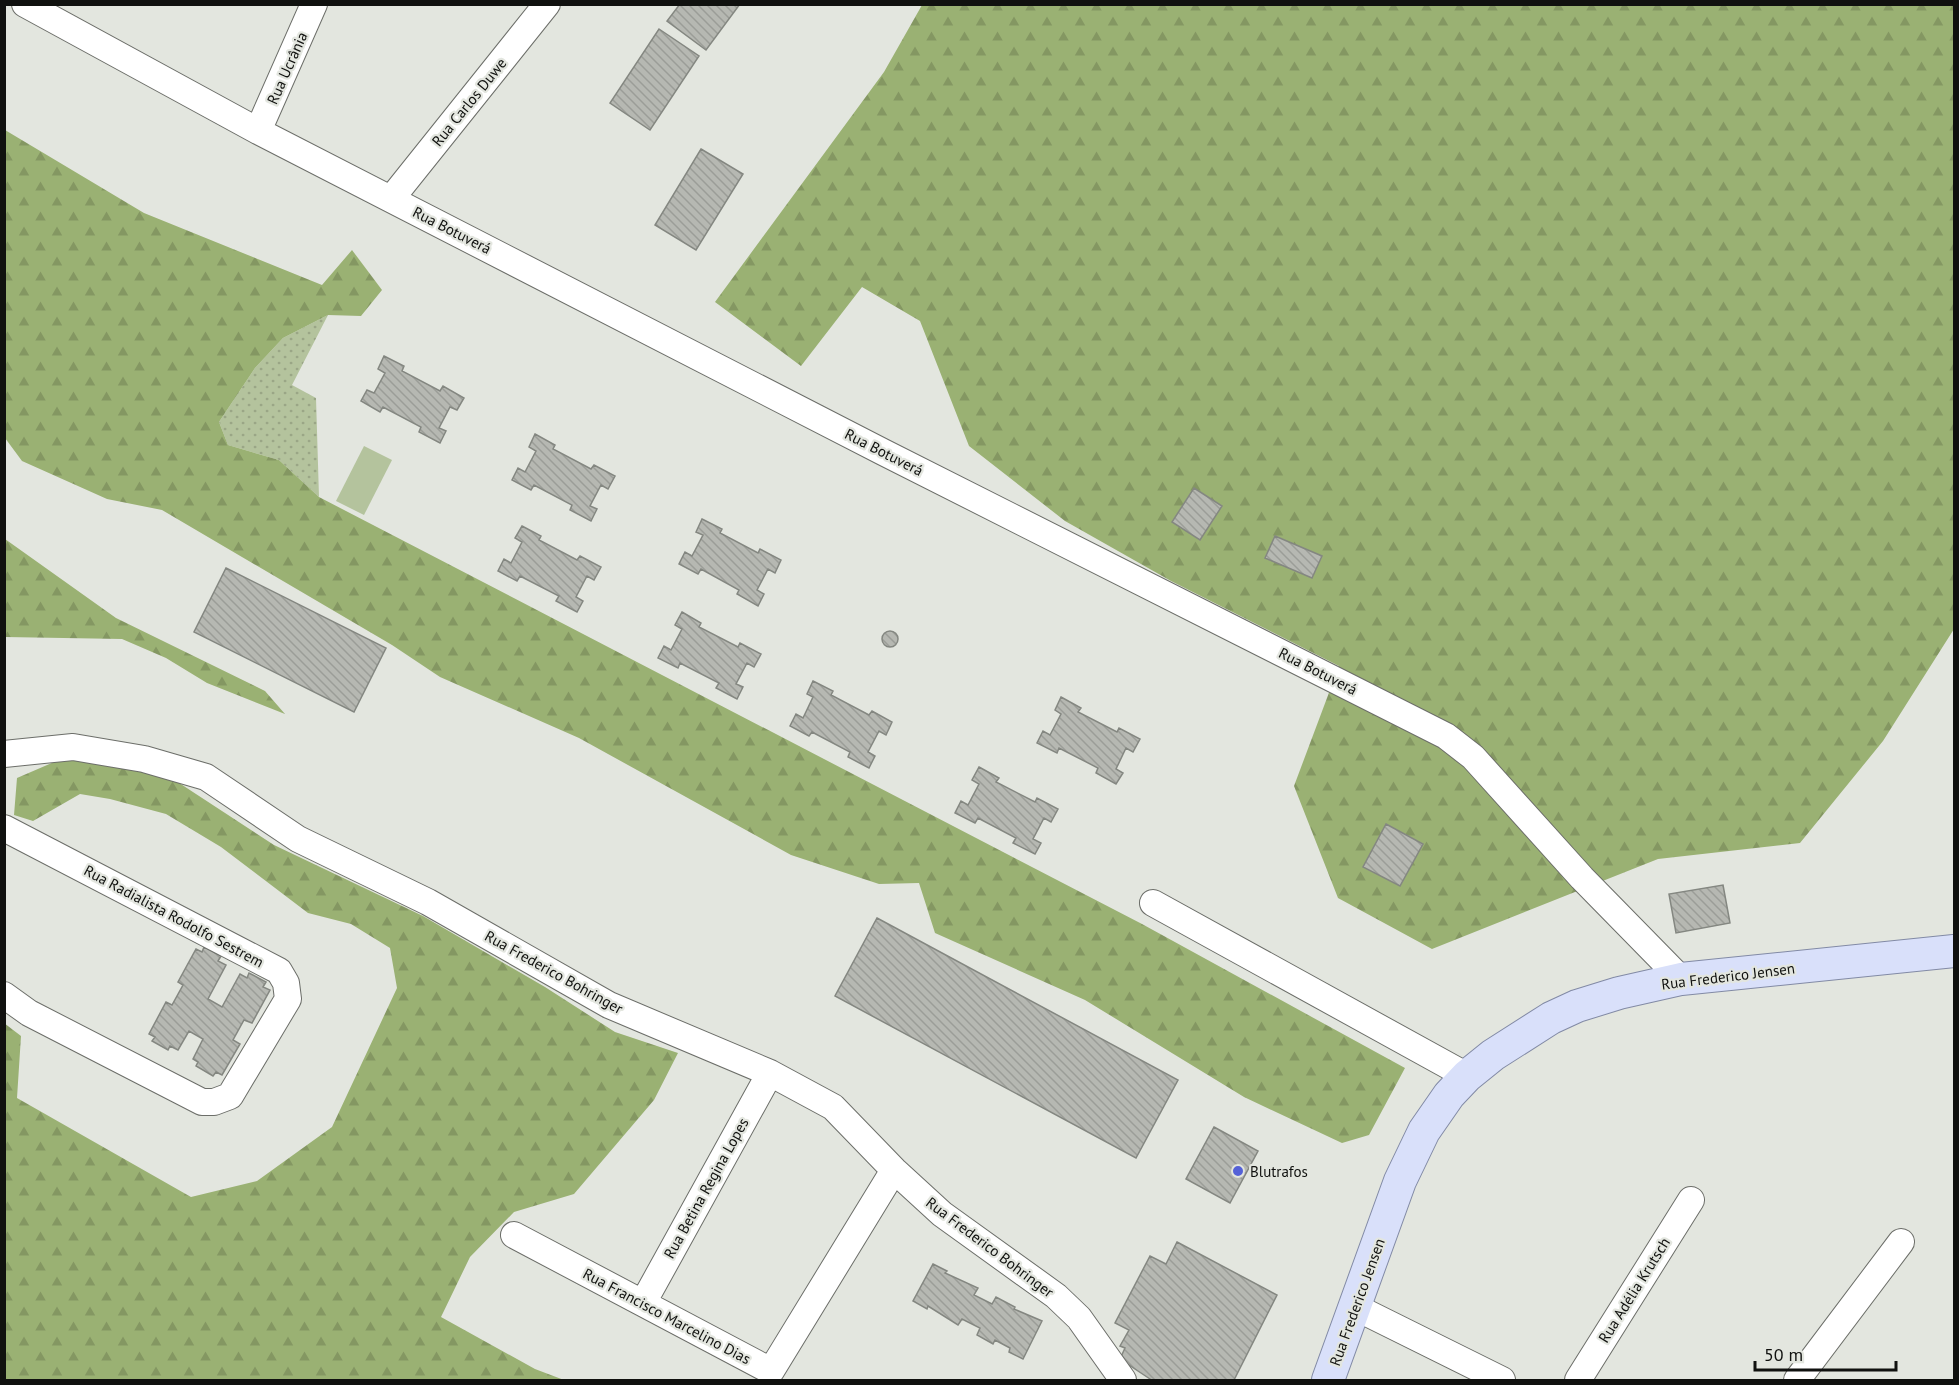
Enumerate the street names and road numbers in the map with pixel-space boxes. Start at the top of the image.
street label: Rua Ucrânia [263,29,311,107]
street label: Rua Carlos Duwe [428,54,510,150]
street label: Rua Botuverá [410,202,494,258]
street label: Rua Botuverá [842,424,926,480]
street label: Rua Botuverá [1276,643,1360,699]
street label: Rua Radialista Rodolfo Sestrem [81,861,267,971]
street label: Rua Frederico Bohringer [482,926,626,1018]
street label: Rua Frederico Jensen [1660,958,1796,994]
street label: Rua Betina Regina Lopes [659,1114,753,1262]
street label: Rua Frederico Bohringer [922,1193,1058,1301]
street label: Rua Adélia Krutsch [1594,1234,1674,1346]
street label: Rua Frederico Jensen [1325,1236,1389,1368]
street label: Rua Francisco Marcelino Dias [580,1264,754,1368]

